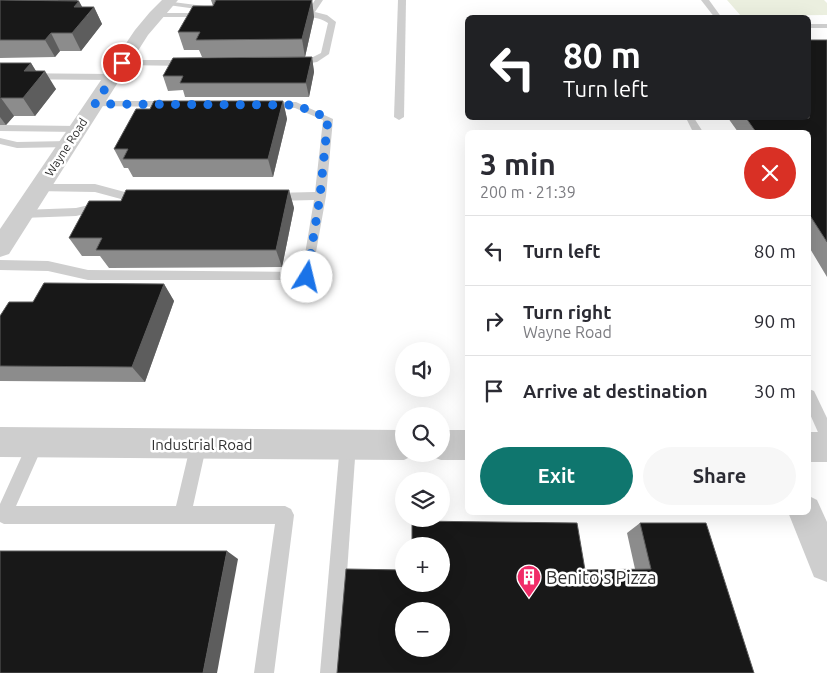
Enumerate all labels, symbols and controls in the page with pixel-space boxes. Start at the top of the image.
icon: left [480,35,545,100]
text: 80 m [563,35,641,75]
pin [101,42,143,84]
icon: arrive [108,49,136,77]
text: Turn left [563,76,648,101]
street label: Wayne Road [42,115,90,179]
text: 3 min [480,147,556,181]
button: close [744,147,796,199]
text: 200 m · 21:39 [480,183,576,201]
icon: left [480,237,508,265]
text: Turn left [523,240,601,262]
text: 80 m [754,240,796,262]
position arrow [280,250,332,302]
text: Turn right [523,301,611,323]
icon: right [480,307,508,335]
text: 90 m [754,310,796,332]
text: Wayne Road [523,323,612,341]
map controls [395,342,450,657]
button: sound [395,342,450,397]
icon: arrive [480,377,508,405]
text: Arrive at destination [523,380,708,402]
text: 30 m [754,380,796,402]
button: search [395,407,450,462]
street label: Industrial Road [151,436,253,453]
button: Exit [480,447,633,505]
button: Share [643,447,796,505]
button: layers [395,472,450,527]
button: + [395,537,450,592]
building icon: Benito's Pizza [516,564,542,598]
place label: Benito's Pizza [546,567,656,587]
button: − [395,602,450,657]

